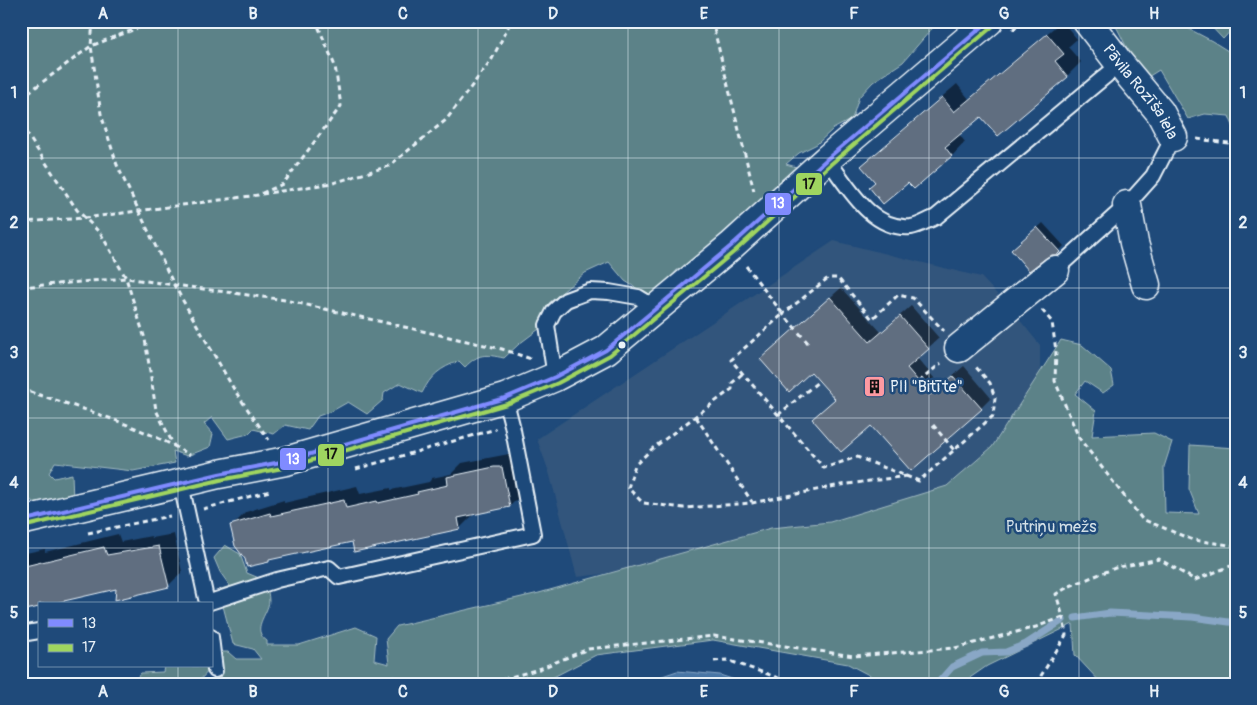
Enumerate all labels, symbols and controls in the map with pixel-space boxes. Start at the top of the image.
text: A [98,4,109,24]
text: B [248,4,258,24]
text: C [398,4,408,24]
text: D [548,4,558,24]
text: E [700,4,709,24]
text: F [849,4,859,24]
text: G [999,4,1010,24]
text: H [1149,4,1159,24]
street label: Pāvila Rozīša iela [1098,40,1182,143]
text: 1 [11,83,17,103]
text: 1 [1240,83,1246,103]
line badge: 17 [795,172,823,196]
text: 17 [803,176,816,193]
line badge: 13 [764,192,792,216]
text: 13 [771,195,785,212]
text: 2 [10,213,19,233]
text: 2 [1239,213,1248,233]
unlabelled marker [617,340,627,350]
text: 3 [10,343,19,363]
text: 3 [1239,343,1248,363]
building icon: PII "Bitīte" [862,375,886,399]
place label: PII "Bitīte" [890,377,963,397]
line badge: 17 [317,443,345,467]
text: 17 [325,446,338,463]
line badge: 13 [279,447,307,471]
text: 13 [286,451,300,468]
text: 4 [9,473,19,493]
text: 4 [1238,473,1248,493]
park label: Putriņu mežs [1006,517,1096,537]
legend [38,602,212,668]
text: 5 [10,603,19,623]
text: 5 [1239,603,1248,623]
text: 13 [82,614,96,633]
text: 17 [82,638,96,657]
text: A [98,682,109,702]
text: B [248,682,258,702]
text: C [398,682,408,702]
text: D [548,682,558,702]
text: E [700,682,709,702]
text: F [849,682,859,702]
text: G [999,682,1010,702]
text: H [1149,682,1159,702]

